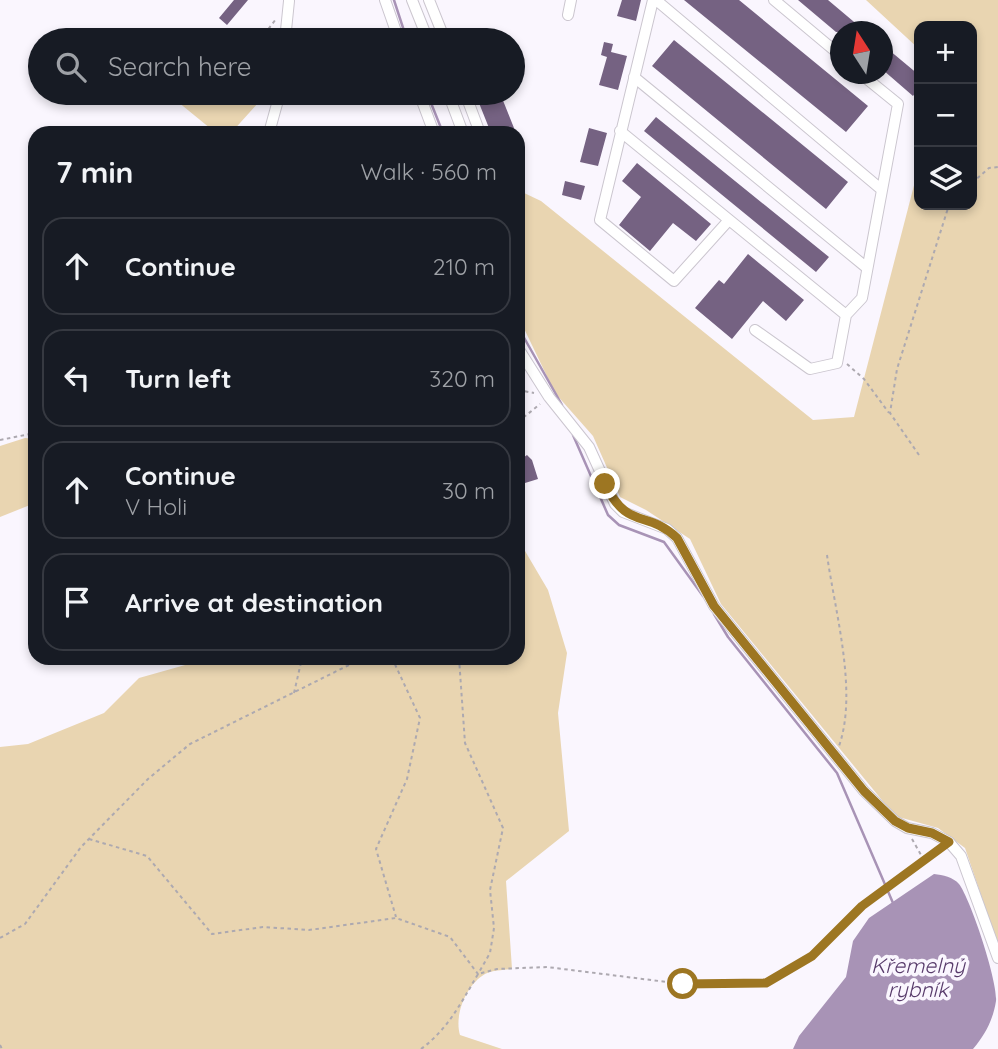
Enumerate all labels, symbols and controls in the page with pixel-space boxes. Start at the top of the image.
north arrow [830,21,893,84]
map controls [914,21,977,210]
button: + [914,21,977,84]
search box [28,28,525,105]
icon: search [52,48,90,86]
text: Search here [108,50,252,83]
button: − [914,84,977,147]
button: layers [914,147,977,210]
text: 7 min [56,153,134,191]
text: Walk · 560 m [361,157,497,186]
icon: ahead [58,247,96,285]
text: Continue [125,250,236,283]
text: 210 m [433,252,495,281]
icon: left [58,359,96,397]
text: Turn left [125,362,232,395]
text: 320 m [429,364,495,393]
text: Continue [125,459,236,492]
route end [589,468,620,499]
icon: ahead [58,471,96,509]
text: 30 m [442,476,495,505]
text: V Holi [125,492,187,521]
icon: arrive [58,583,96,621]
text: Arrive at destination [125,586,383,619]
water label: Křemelný rybník [871,952,966,1002]
route start [667,968,698,999]

